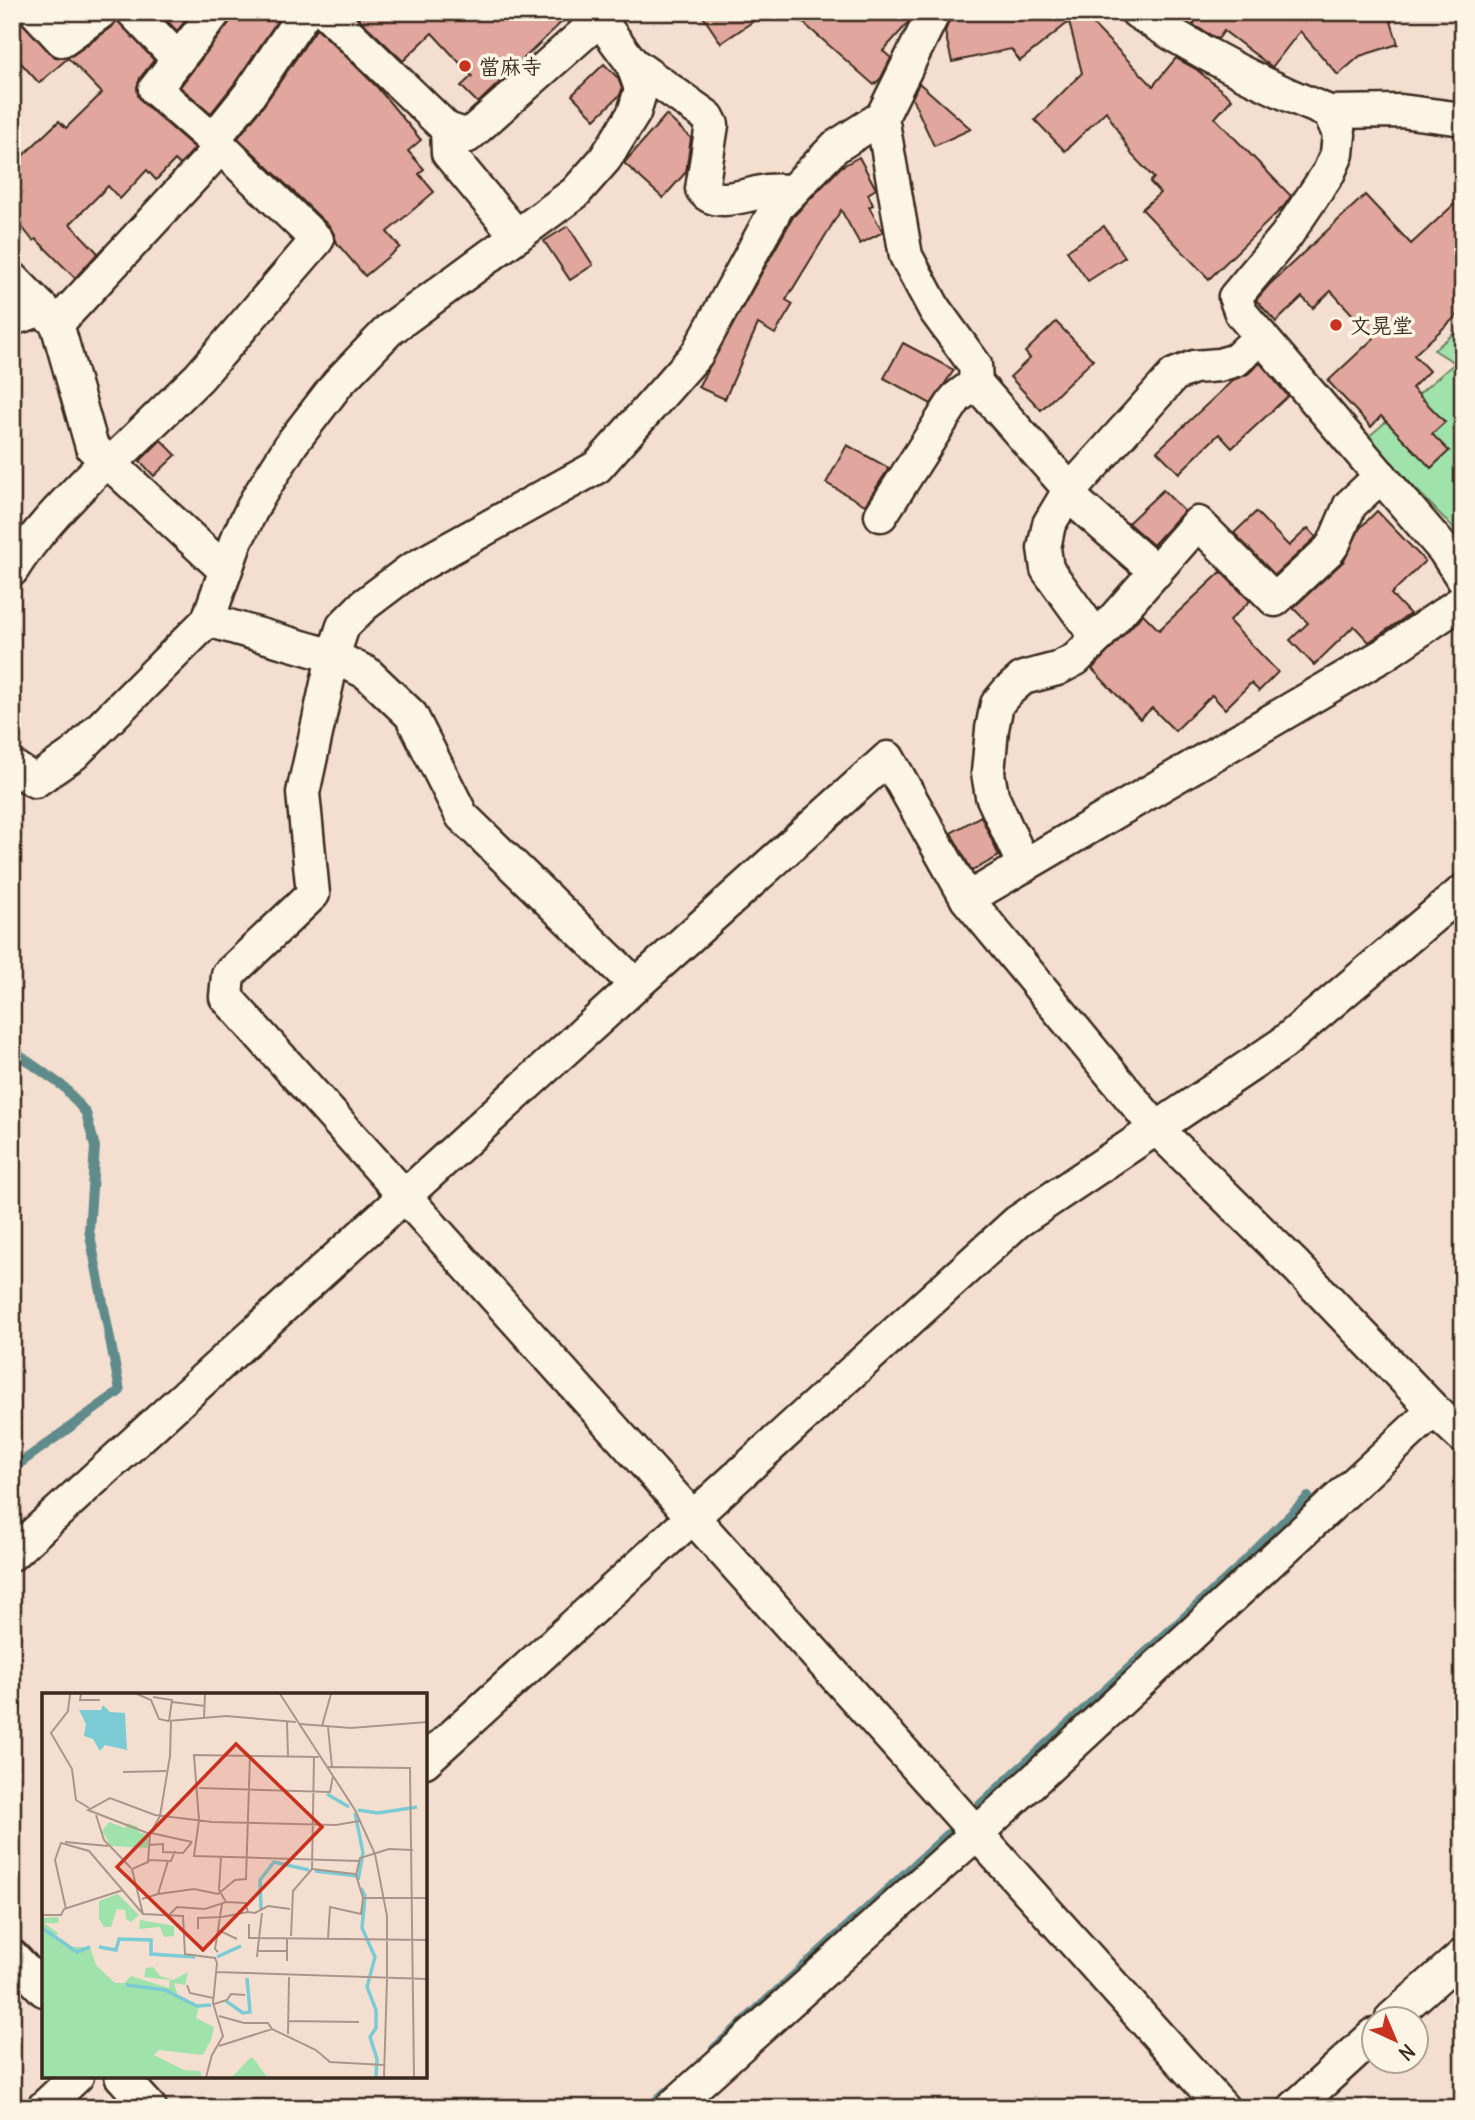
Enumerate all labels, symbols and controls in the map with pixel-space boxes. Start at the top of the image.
place label: 當麻寺 [479,53,542,80]
marker: 當麻寺 [457,58,473,74]
place label: 文晃堂 [1350,312,1413,339]
marker: 文晃堂 [1328,317,1344,333]
inset map [42,1693,427,2078]
north arrow [1360,2004,1430,2074]
text: N [1394,2039,1420,2065]

